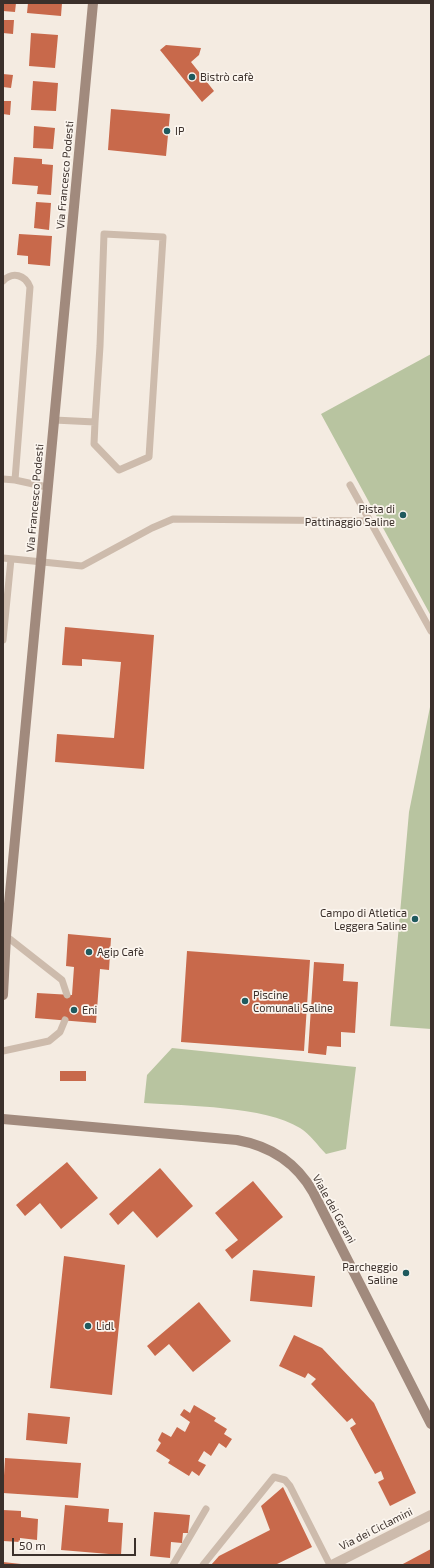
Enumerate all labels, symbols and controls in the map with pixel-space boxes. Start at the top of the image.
place label: Bistrò cafè [200,70,254,84]
marker: Bistrò cafè [187,72,197,82]
street label: Via Francesco Podesti [54,120,76,230]
place label: IP [175,124,184,138]
marker: IP [162,126,172,136]
street label: Via Francesco Podesti [24,443,46,553]
place label: Pista di Pattinaggio Saline [305,502,395,528]
marker: Pista di Pattinaggio Saline [398,510,408,520]
place label: Campo di Atletica Leggera Saline [320,906,407,932]
marker: Campo di Atletica Leggera Saline [410,914,420,924]
place label: Agip Cafè [97,945,144,959]
marker: Agip Cafè [84,947,94,957]
place label: Piscine Comunali Saline [253,988,333,1014]
marker: Piscine Comunali Saline [240,996,250,1006]
place label: Eni [82,1003,97,1017]
marker: Eni [69,1005,79,1015]
street label: Viale dei Gerani [310,1172,358,1246]
place label: Parcheggio Saline [342,1260,398,1286]
marker: Parcheggio Saline [401,1268,411,1278]
place label: Lidl [96,1319,114,1333]
marker: Lidl [83,1321,93,1331]
street label: Via dei Ciclamini [337,1505,415,1553]
scale bar [14,1530,138,1556]
text: 50 m [19,1538,46,1552]

